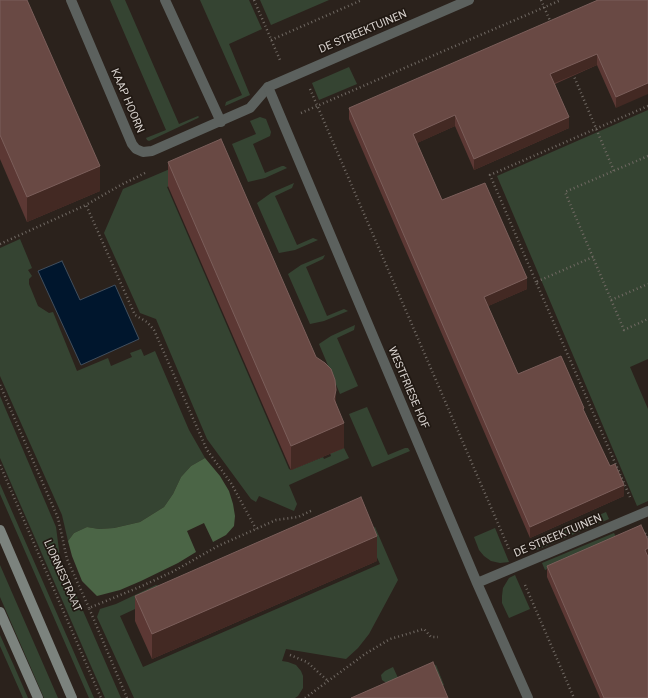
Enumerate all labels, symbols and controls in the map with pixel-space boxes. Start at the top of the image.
street label: DE STREEKTUINEN [317,8,409,56]
street label: KAAP HOORN [108,67,146,135]
street label: WESTFRIESE HOF [385,345,431,431]
street label: DE STREEKTUINEN [512,512,604,560]
street label: LIORNESTRAAT [40,538,84,614]

